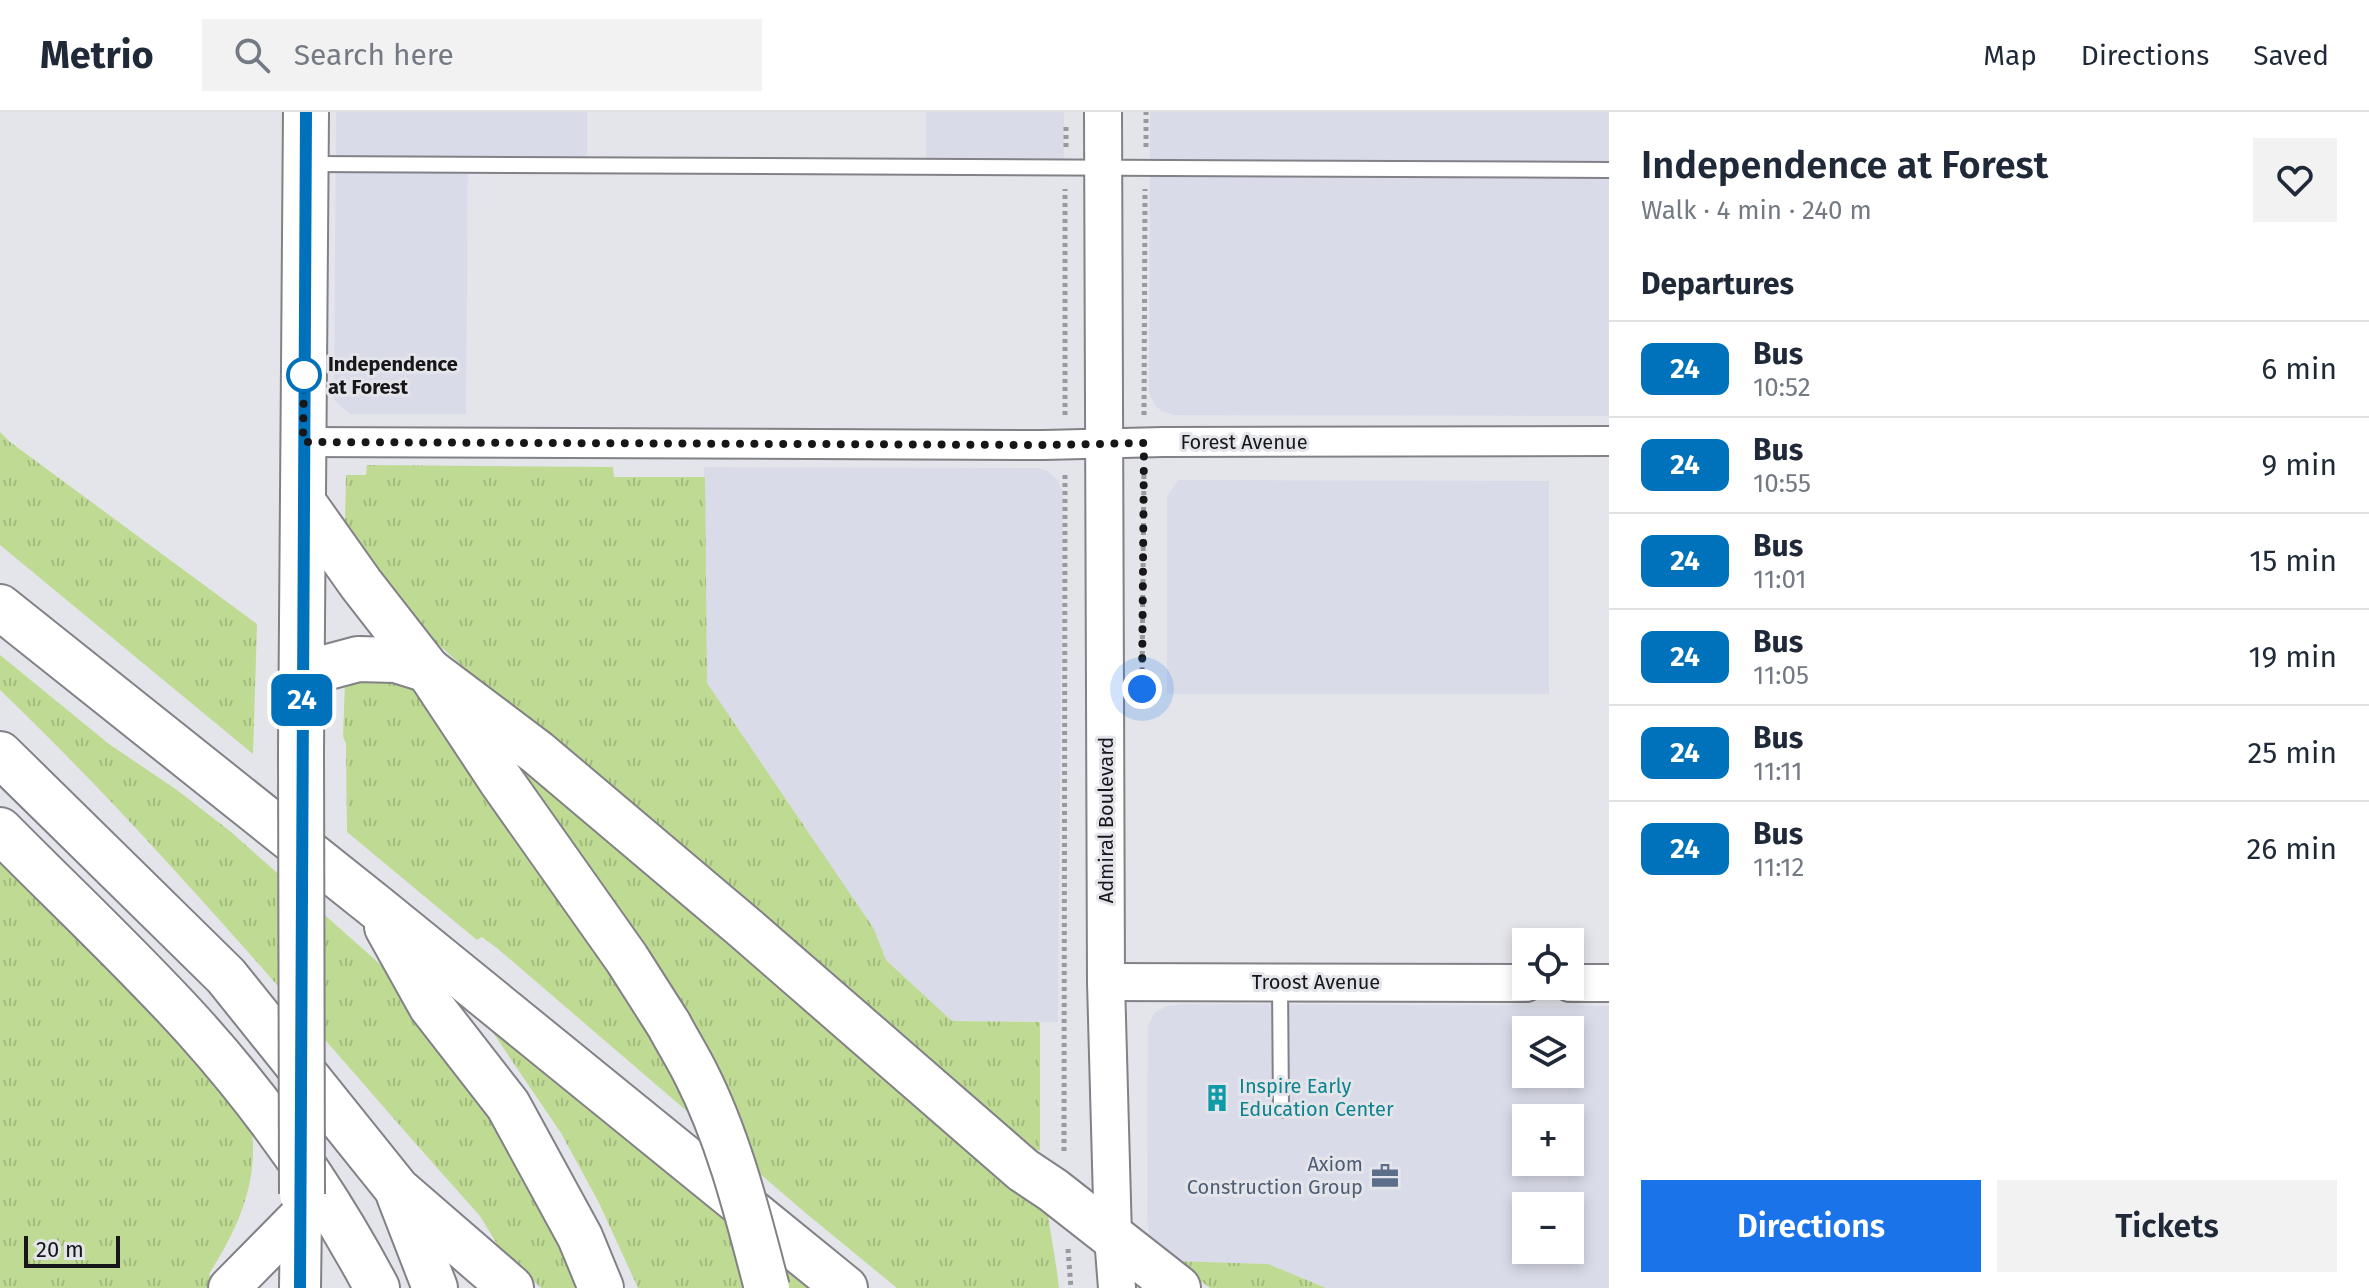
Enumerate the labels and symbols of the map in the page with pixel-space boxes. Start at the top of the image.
place label: Independence at Forest [328,352,458,399]
marker: Independence at Forest [287,358,321,392]
street label: Forest Avenue [1180,430,1308,454]
your location [1122,669,1162,709]
line badge: 24 [266,674,338,726]
street label: Admiral Boulevard [1094,737,1118,903]
street label: Troost Avenue [1252,970,1380,994]
place label: Inspire Early Education Center [1239,1074,1394,1121]
building icon: Inspire Early Education Center [1202,1083,1232,1113]
place label: Axiom Construction Group [1187,1152,1363,1199]
office icon: Axiom Construction Group [1370,1161,1400,1191]
scale bar [24,1232,120,1268]

